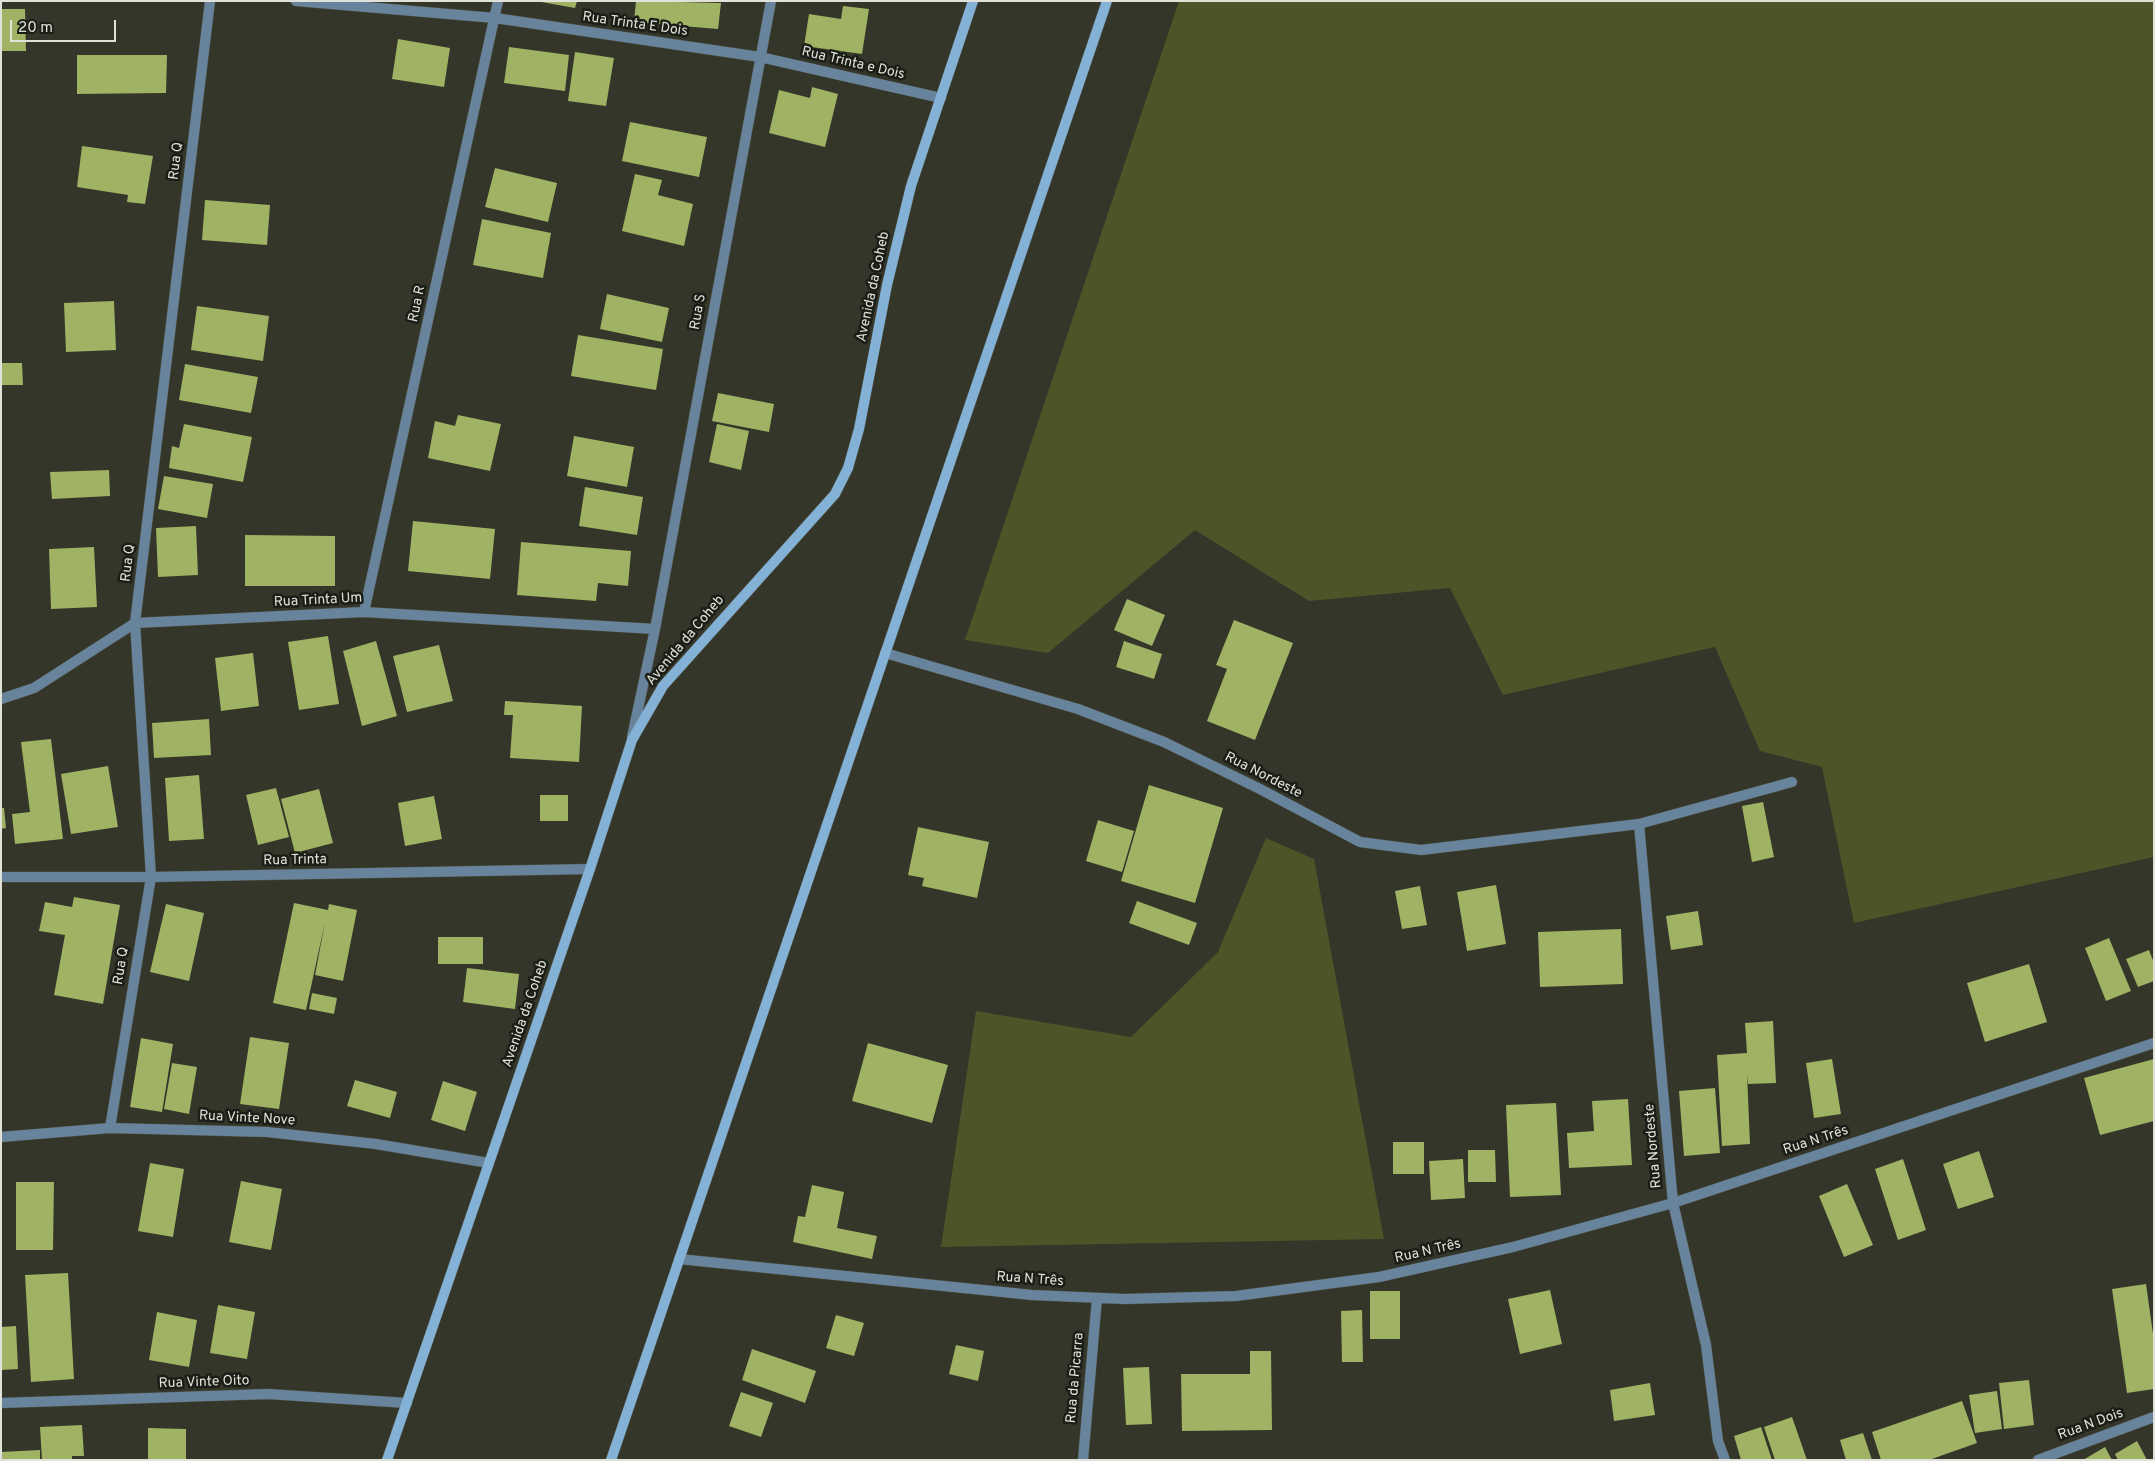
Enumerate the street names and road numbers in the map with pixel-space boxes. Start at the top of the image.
street label: Rua Trinta E Dois [581,9,689,41]
street label: Rua Trinta e Dois [800,44,906,84]
street label: Rua Q [166,141,188,181]
street label: Avenida da Coheb [854,230,894,344]
street label: Rua R [406,284,430,324]
street label: Rua S [688,293,710,331]
street label: Rua Q [118,543,140,583]
street label: Rua Trinta Um [273,590,363,612]
street label: Avenida da Coheb [643,593,729,689]
street label: Rua Nordeste [1221,749,1305,803]
street label: Rua Trinta [263,852,327,870]
street label: Rua Q [111,946,133,986]
street label: Avenida da Coheb [500,958,552,1070]
street label: Rua Nordeste [1642,1103,1666,1189]
street label: Rua Vinte Nove [198,1108,296,1130]
street label: Rua N Três [1781,1123,1851,1159]
street label: Rua N Três [1393,1236,1463,1268]
street label: Rua N Três [996,1269,1064,1291]
street label: Rua da Picarra [1064,1332,1088,1424]
street label: Rua Vinte Oito [158,1373,250,1393]
street label: Rua N Dois [2056,1405,2126,1445]

